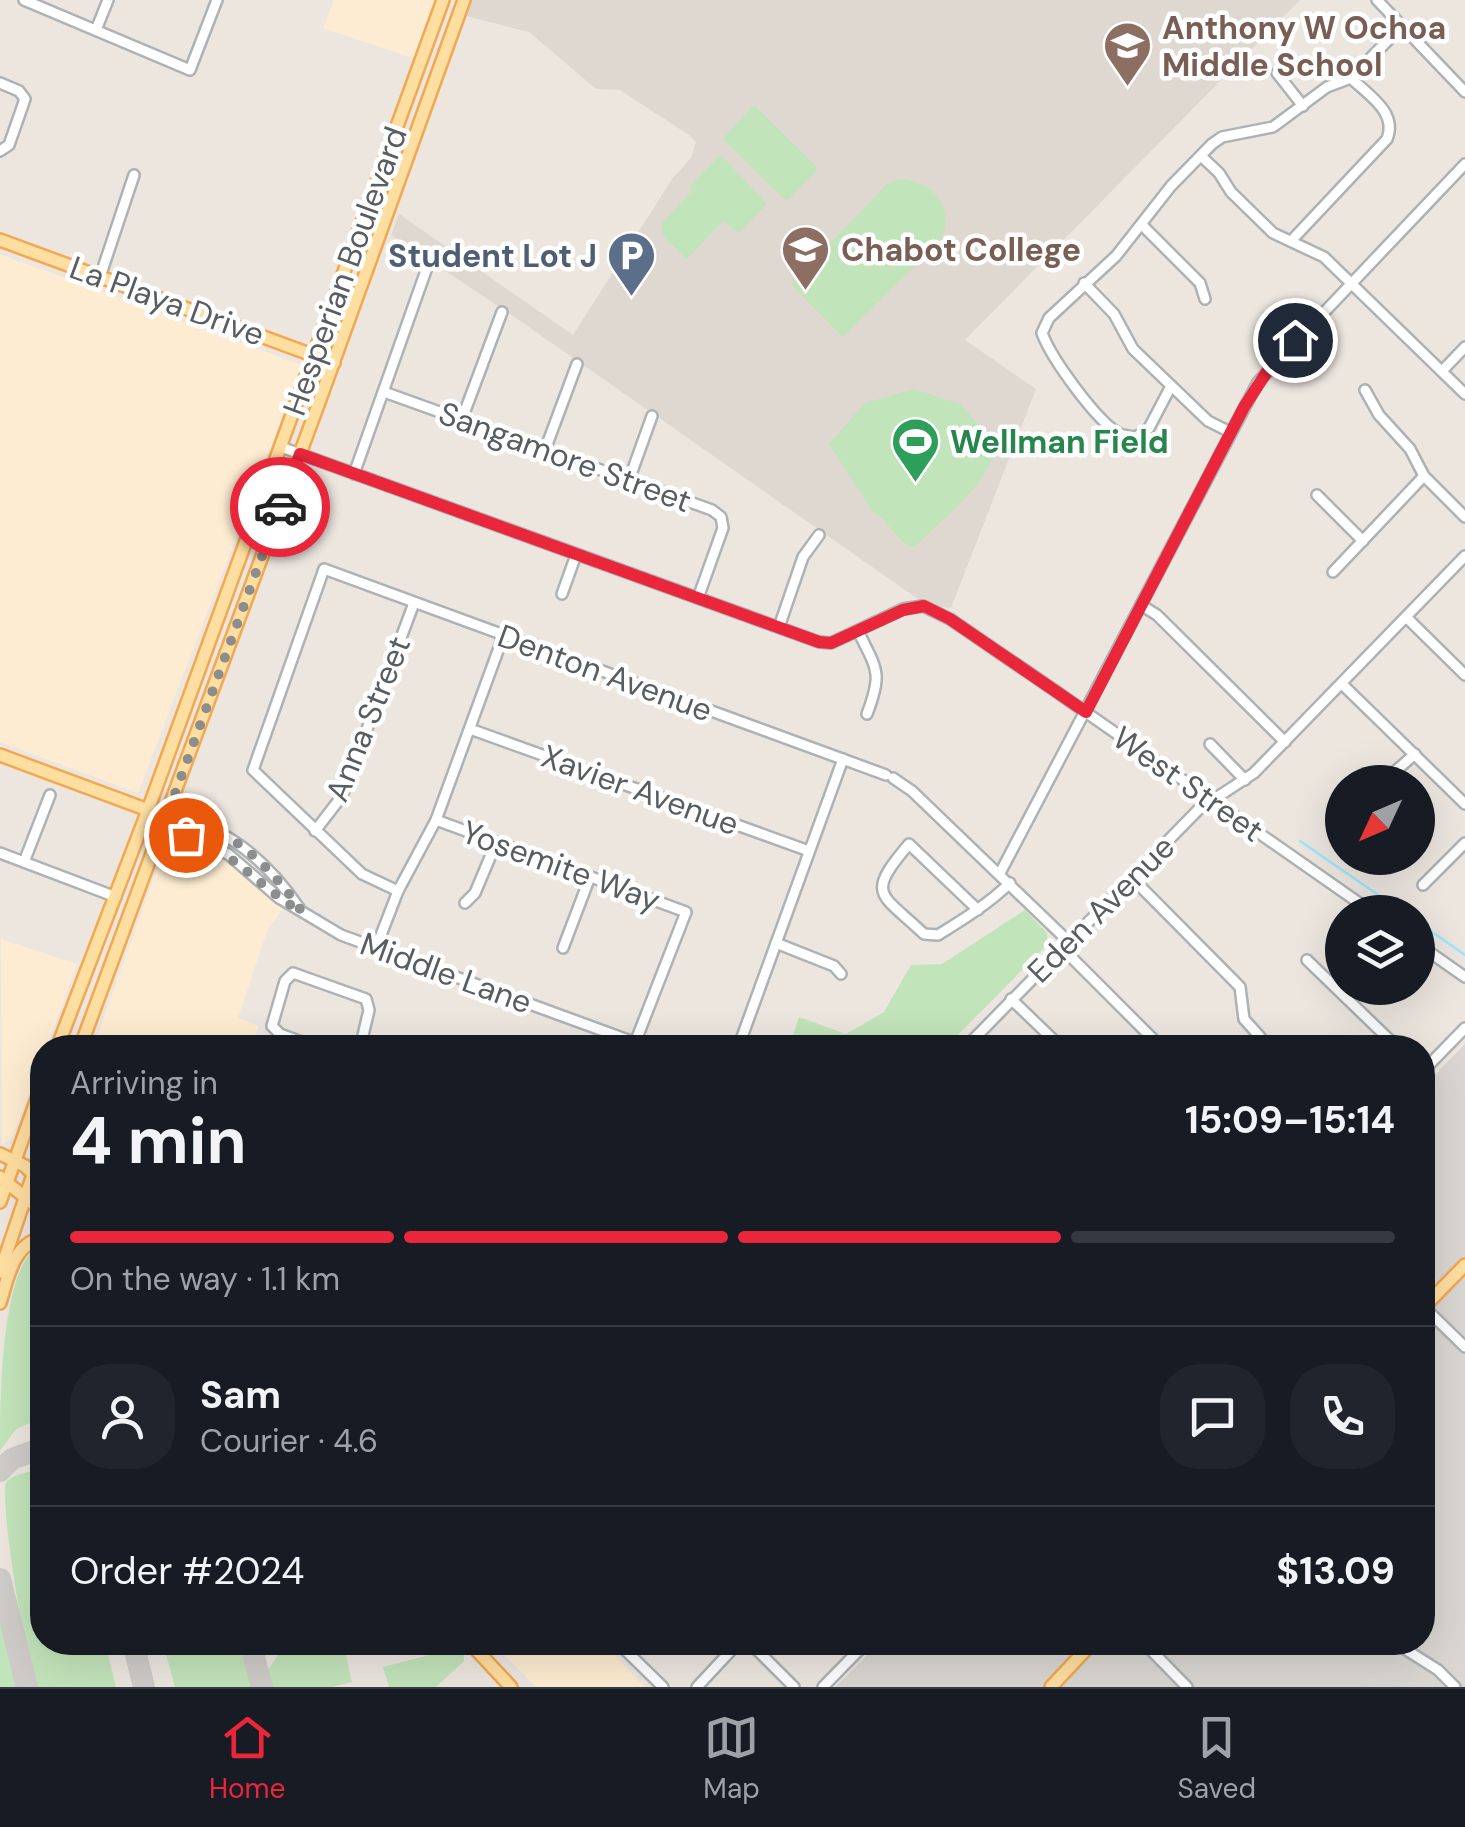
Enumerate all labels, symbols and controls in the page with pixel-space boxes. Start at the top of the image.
place label: Anthony W Ochoa Middle School [1162,7,1446,86]
school or university icon: Anthony W Ochoa Middle School [1101,20,1153,88]
street label: Hesperian Boulevard [273,121,417,421]
school or university icon: Chabot College [780,224,832,292]
place label: Chabot College [841,229,1081,271]
parking icon: Student Lot J [606,230,658,298]
place label: Student Lot J [388,235,597,277]
street label: La Playa Drive [64,246,270,356]
pin [1253,298,1338,383]
icon: home [1268,313,1323,368]
street label: Sangamore Street [433,392,697,522]
sports icon: Wellman Field [889,416,941,484]
place label: Wellman Field [950,421,1169,463]
courier [230,457,330,557]
icon: car [253,480,308,535]
street label: Denton Avenue [492,615,718,731]
street label: Anna Street [316,630,420,808]
street label: West Street [1104,717,1272,851]
street label: Xavier Avenue [535,735,745,845]
north arrow [1325,765,1435,875]
map controls [1325,765,1435,1005]
pin [144,793,229,878]
icon: bag [159,808,214,863]
street label: Yosemite Way [456,811,666,921]
street label: Eden Avenue [1018,826,1184,992]
button: layers [1325,895,1435,1005]
street label: Middle Lane [355,923,537,1023]
text: Arriving in [70,1062,218,1104]
text: 15:09–15:14 [1185,1095,1395,1145]
text: 4 min [70,1099,247,1183]
text: On the way · 1.1 km [70,1258,340,1300]
button: person [70,1364,175,1469]
button: chat [1160,1364,1265,1469]
button: phone [1290,1364,1395,1469]
text: Sam [200,1370,281,1420]
text: Courier · 4.6 [200,1420,378,1462]
text: Order #2024 [70,1546,304,1596]
text: $13.09 [1276,1546,1395,1596]
tab: Home [209,1710,285,1807]
tab: Map [703,1710,760,1807]
tab: Saved [1178,1710,1256,1807]

